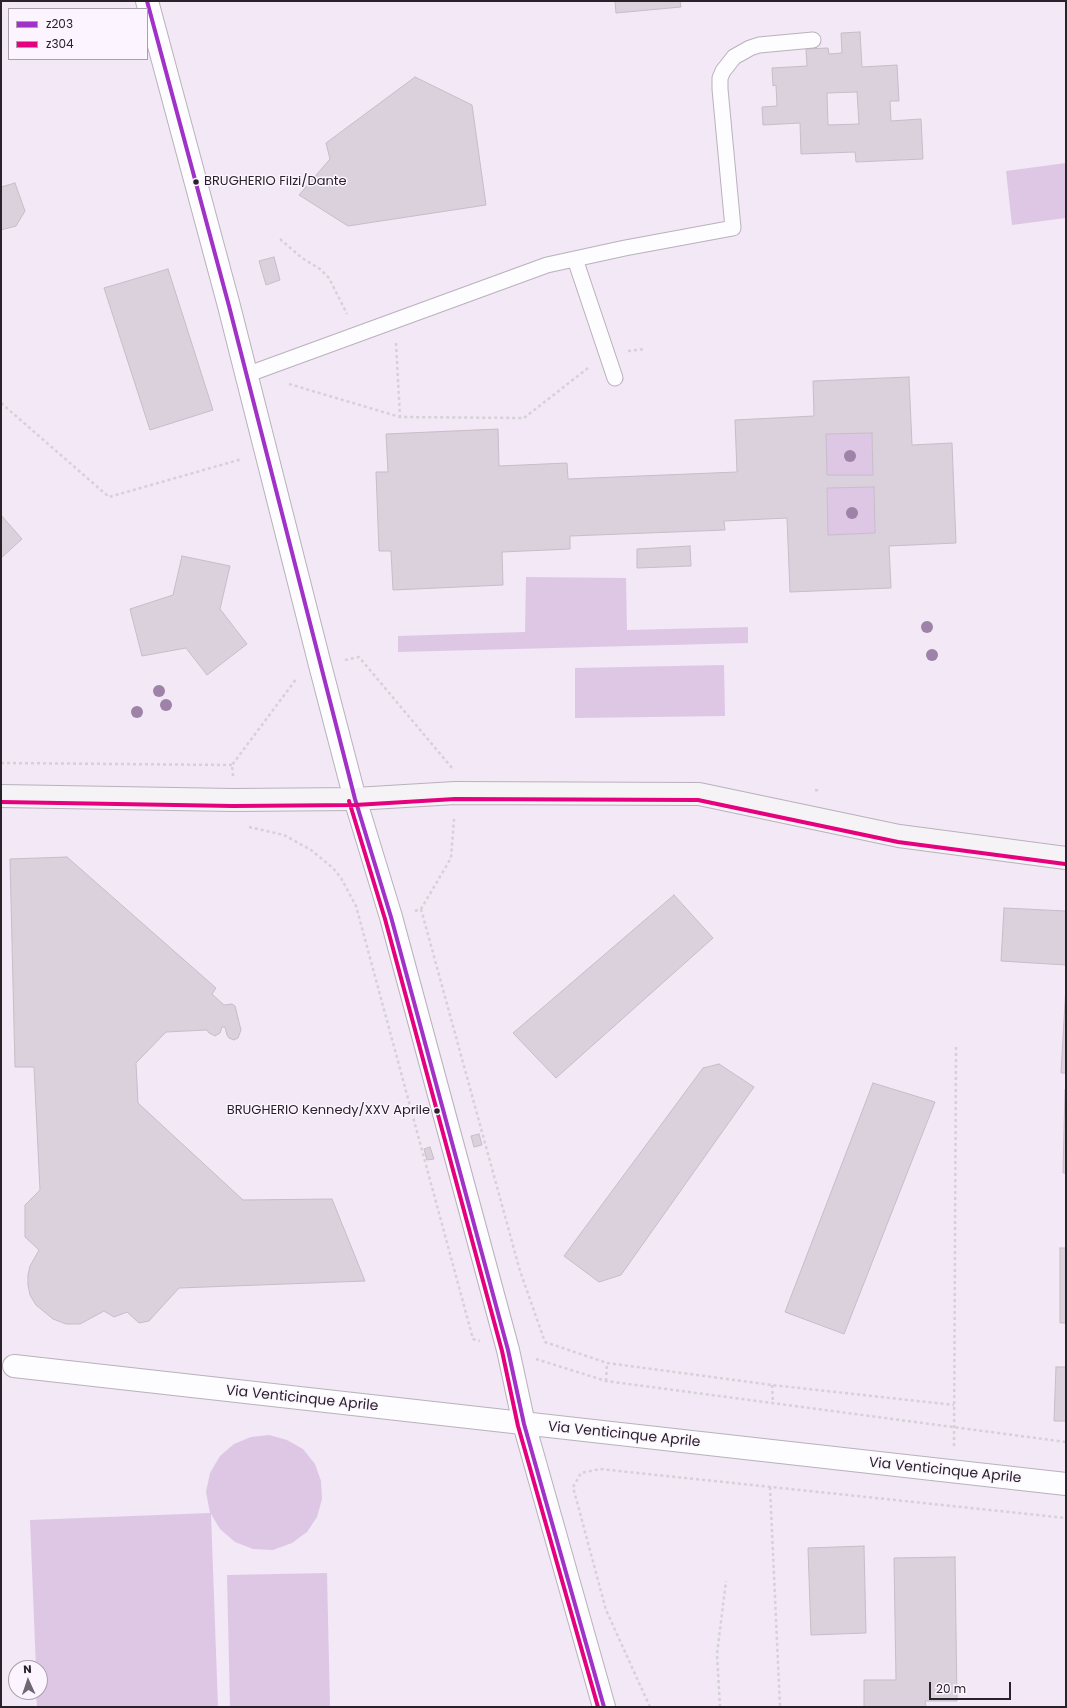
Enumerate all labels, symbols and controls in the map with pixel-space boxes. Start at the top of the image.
legend [8,8,148,60]
text: z203 [46,15,73,32]
text: z304 [46,35,74,52]
place label: BRUGHERIO Filzi/Dante [204,174,347,190]
marker: BRUGHERIO Filzi/Dante [191,177,201,187]
place label: BRUGHERIO Kennedy/XXV Aprile [227,1103,430,1119]
marker: BRUGHERIO Kennedy/XXV Aprile [432,1106,442,1116]
street label: Via Venticinque Aprile [225,1383,379,1415]
street label: Via Venticinque Aprile [547,1419,701,1451]
street label: Via Venticinque Aprile [868,1455,1022,1487]
north arrow [8,1660,48,1700]
text: N [23,1661,32,1677]
scale bar [931,1674,1013,1700]
text: 20 m [936,1680,966,1697]

